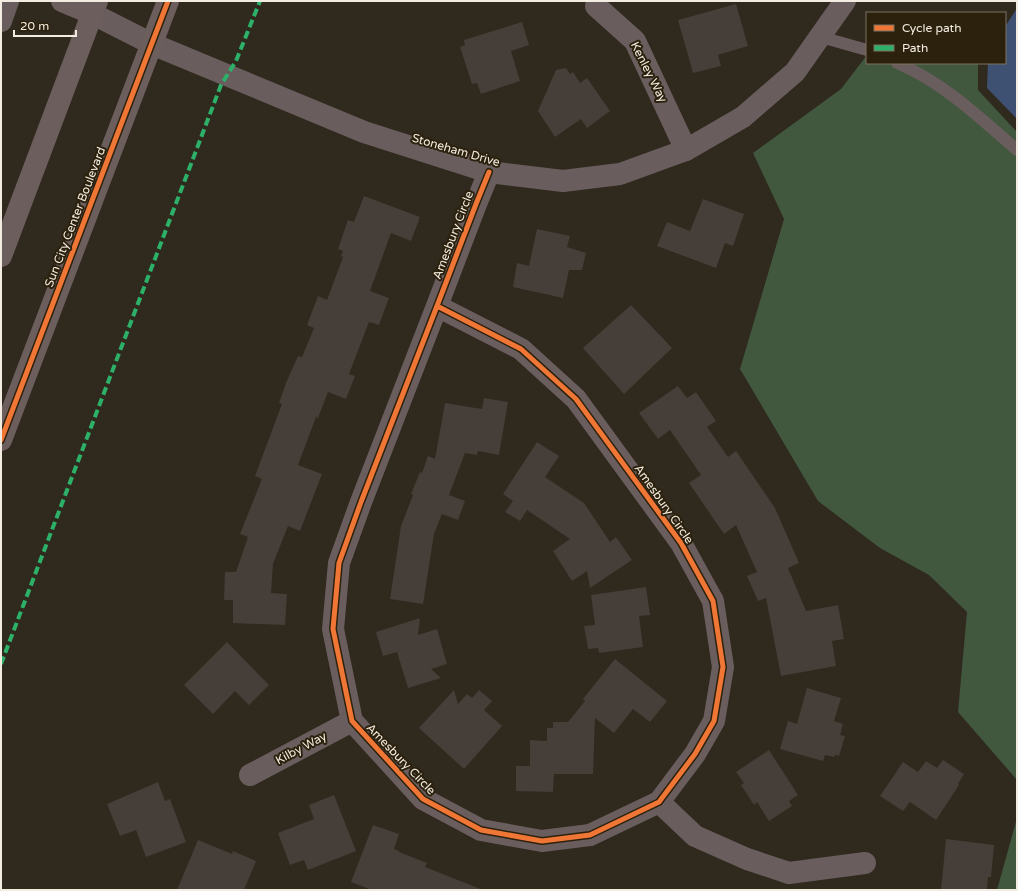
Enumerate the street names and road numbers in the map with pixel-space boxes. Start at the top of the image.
street label: Kenley Way [628,39,671,105]
street label: Stoneham Drive [410,131,502,169]
street label: Sun City Center Boulevard [42,145,108,289]
street label: Amesbury Circle [430,189,476,281]
street label: Amesbury Circle [631,462,697,546]
street label: Amesbury Circle [364,721,439,798]
street label: Kilby Way [273,728,329,767]

